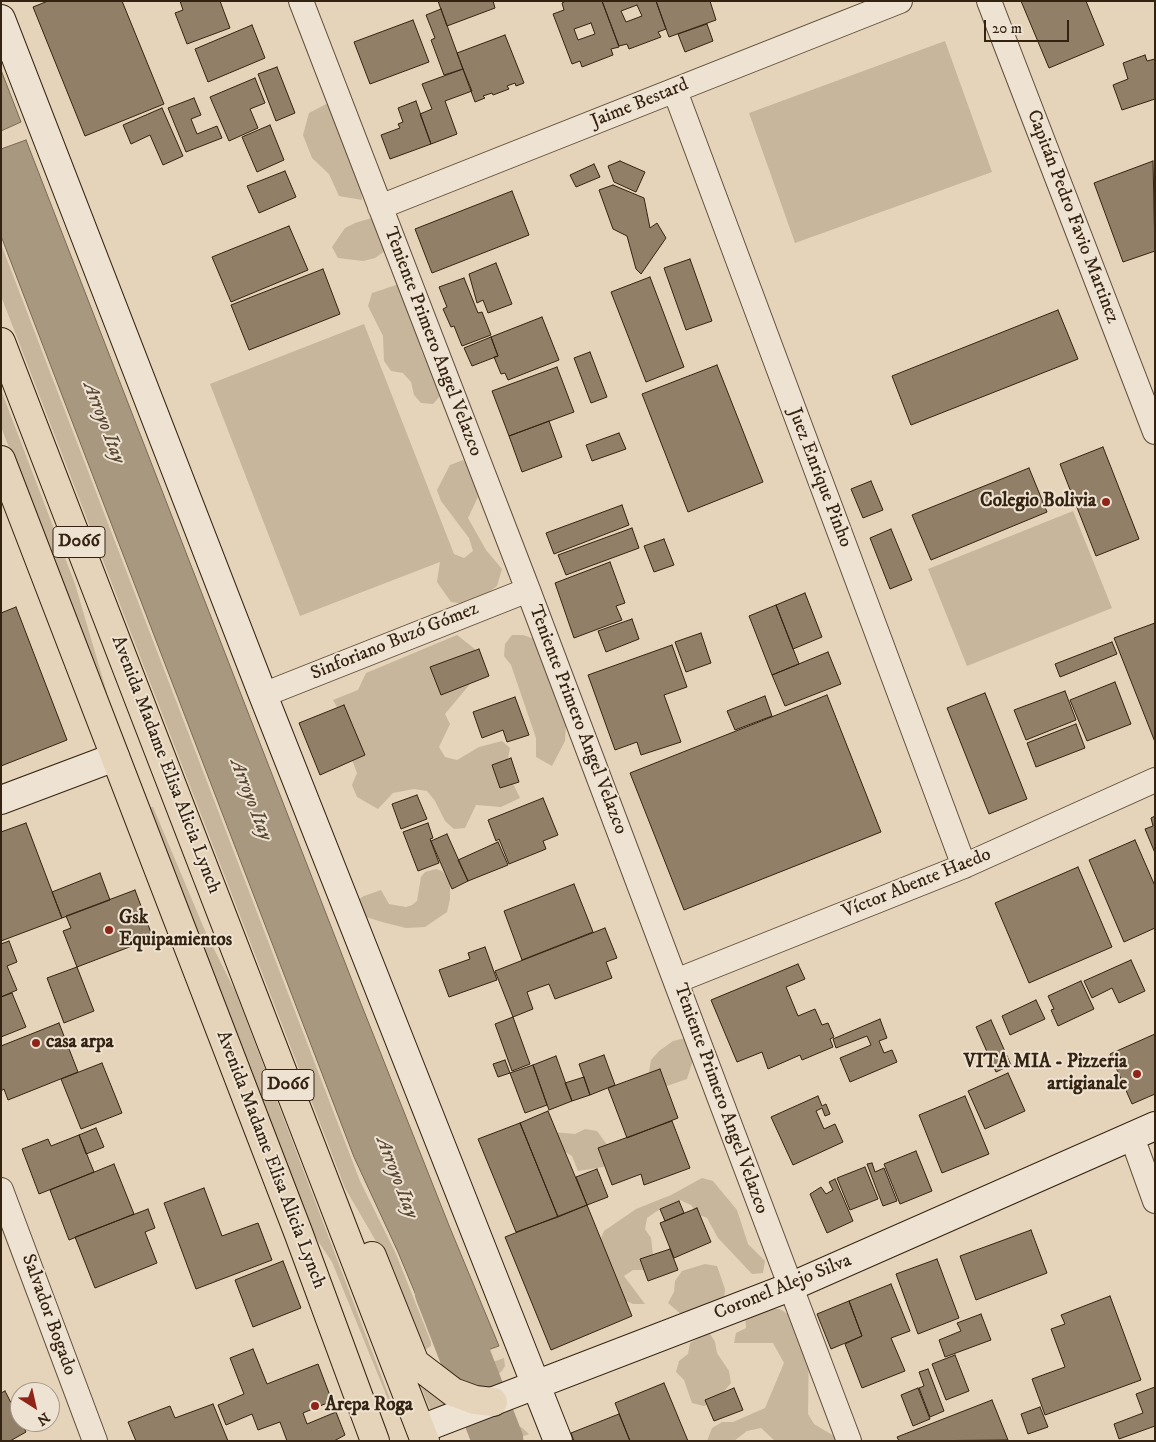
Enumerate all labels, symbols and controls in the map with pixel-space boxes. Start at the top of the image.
scale bar [986,10,1071,42]
text: 20 m [992,19,1022,38]
street label: Jaime Bestard [588,74,692,134]
street label: Capitán Pedro Favio Martinez [1021,107,1123,327]
street label: Teniente Primero Angel Velazco [378,224,486,460]
water label: Arroyo Itay [77,379,129,467]
street label: Juez Enrique Pinho [782,405,856,551]
place label: Colegio Bolivia [980,491,1096,513]
marker: Colegio Bolivia [1100,496,1112,508]
road number: D066 [53,526,105,558]
street label: Sinforiano Buzó Gómez [308,598,482,686]
street label: Teniente Primero Angel Velazco [523,602,631,838]
street label: Avenida Madame Elisa Alicia Lynch [105,633,225,897]
water label: Arroyo Itay [224,756,276,844]
street label: Víctor Abente Haedo [839,844,995,924]
place label: Gsk Equipamientos [119,908,232,952]
marker: Gsk Equipamientos [103,924,115,936]
street label: Teniente Primero Angel Velazco [668,981,772,1217]
street label: Avenida Madame Elisa Alicia Lynch [210,1028,330,1292]
place label: casa arpa [46,1032,113,1054]
marker: casa arpa [30,1037,42,1049]
place label: VITA MIA - Pizzeria artigianale [964,1052,1127,1096]
marker: VITA MIA - Pizzeria artigianale [1131,1068,1143,1080]
road number: D066 [262,1070,314,1100]
water label: Arroyo Itay [370,1134,422,1222]
street label: Coronel Alejo Silva [711,1250,855,1326]
street label: Salvador Bogado [16,1251,80,1379]
north arrow [10,1382,60,1432]
place label: Arepa Roga [325,1395,413,1417]
marker: Arepa Roga [309,1400,321,1412]
text: N [33,1408,53,1429]

